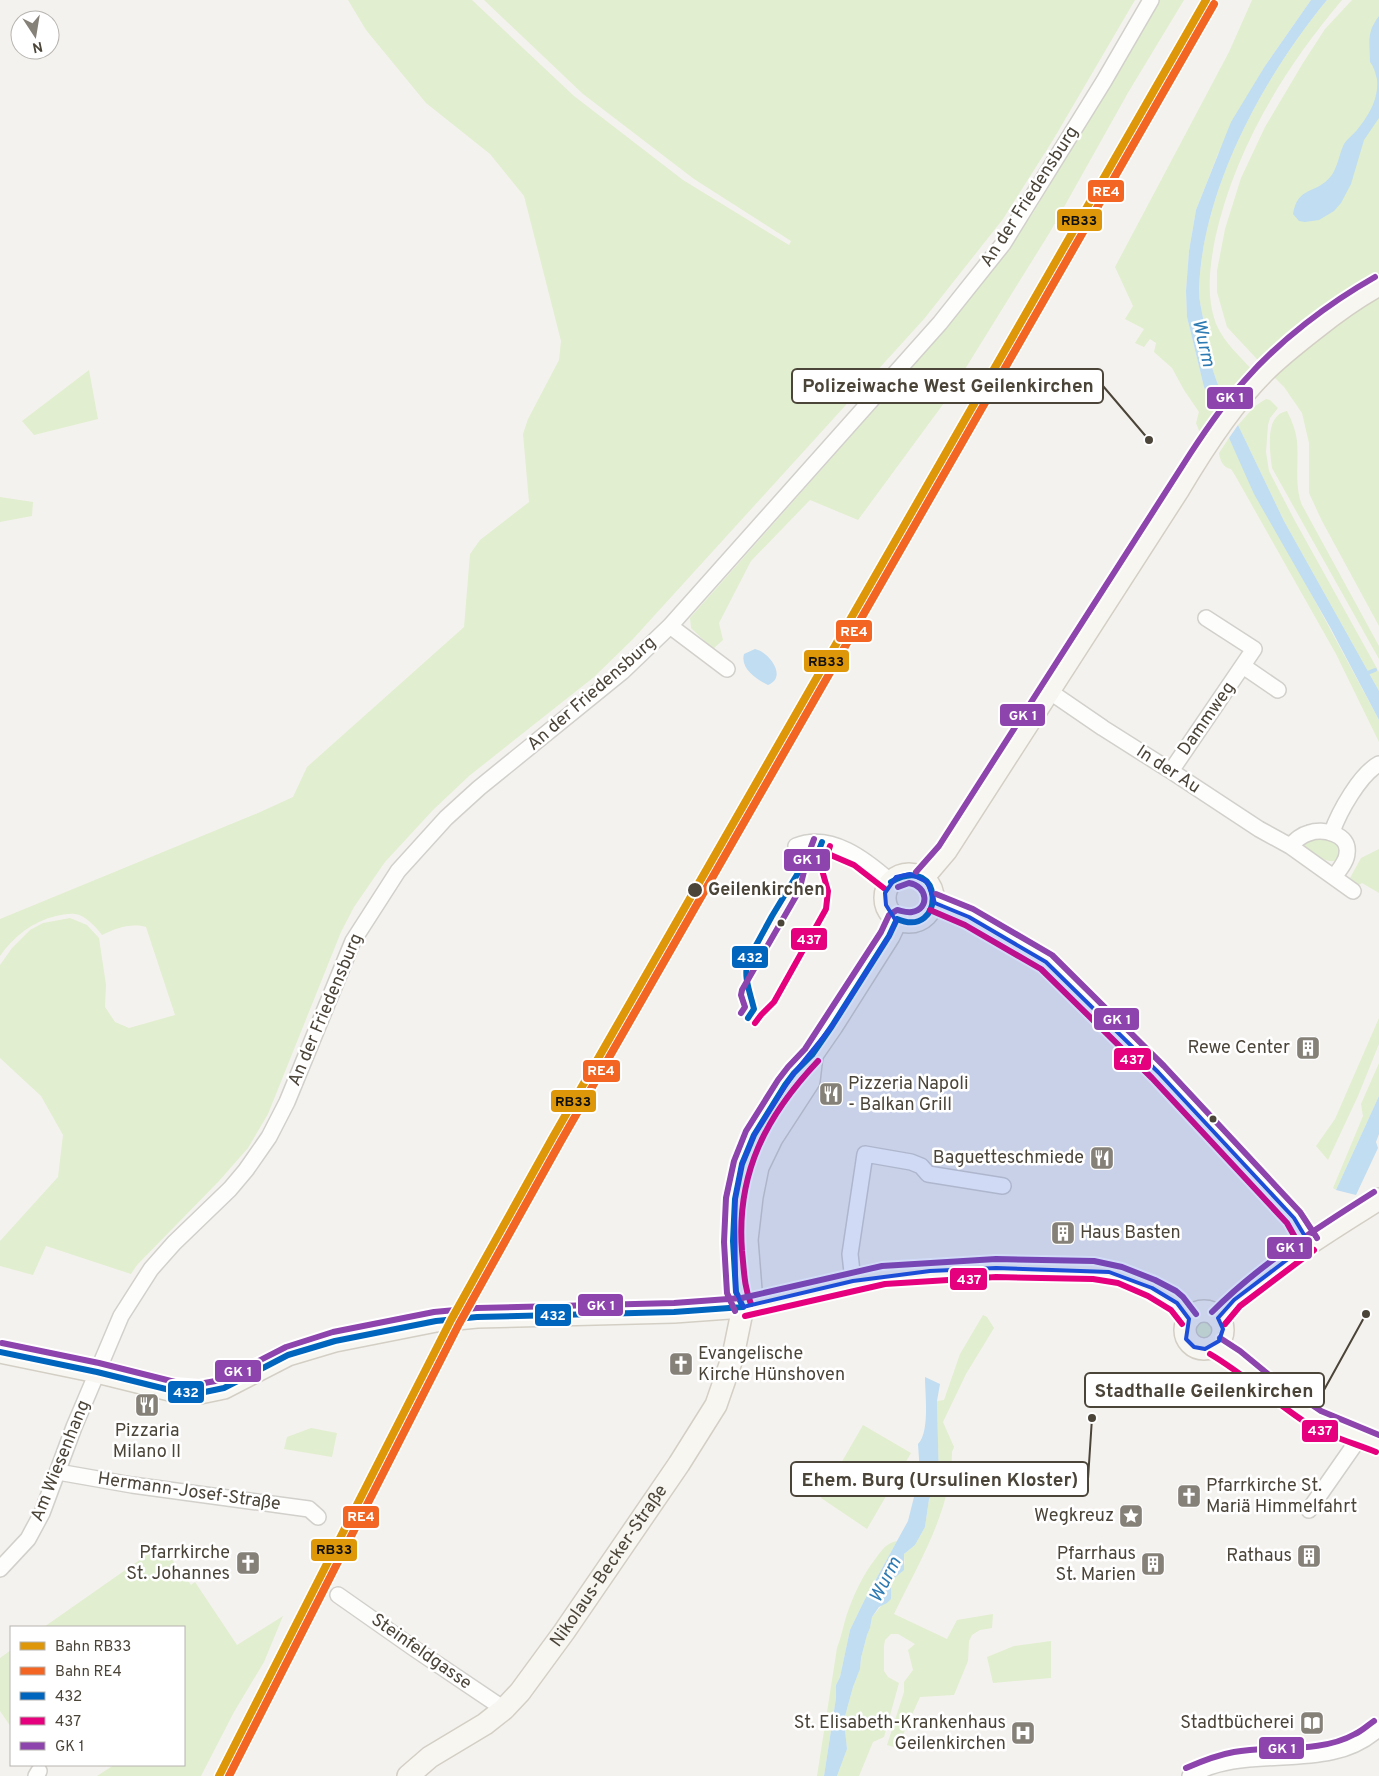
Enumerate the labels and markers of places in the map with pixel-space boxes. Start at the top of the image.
callout: Polizeiwache West Geilenkirchen [792,369,1103,403]
place label: Geilenkirchen [708,879,825,902]
marker: Geilenkirchen [686,881,704,899]
unlabelled marker [776,918,786,928]
building icon: Rewe Center [1295,1035,1321,1061]
place label: Rewe Center [1187,1037,1290,1060]
place label: Pizzeria Napoli - Balkan Grill [848,1073,969,1117]
restaurant icon: Pizzeria Napoli - Balkan Grill [818,1081,844,1107]
unlabelled marker [1208,1114,1218,1124]
restaurant icon: Baguetteschmiede [1089,1145,1115,1171]
place label: Baguetteschmiede [933,1147,1084,1170]
building icon: Haus Basten [1050,1220,1076,1246]
place label: Haus Basten [1080,1222,1181,1245]
place label: Evangelische Kirche Hünshoven [698,1343,845,1387]
church icon: Evangelische Kirche Hünshoven [668,1351,694,1377]
callout: Stadthalle Geilenkirchen [1085,1373,1324,1407]
restaurant icon: Pizzaria Milano II [134,1392,160,1418]
place label: Pizzaria Milano II [113,1420,181,1464]
callout: Ehem. Burg (Ursulinen Kloster) [791,1462,1088,1496]
place label: Pfarrkirche St. Mariä Himmelfahrt [1206,1475,1357,1519]
church icon: Pfarrkirche St. Mariä Himmelfahrt [1176,1483,1202,1509]
place icon: Wegkreuz [1118,1503,1144,1529]
place label: Wegkreuz [1034,1505,1114,1528]
place label: Pfarrkirche St. Johannes [126,1542,230,1586]
place label: Pfarrhaus St. Marien [1056,1543,1136,1587]
building icon: Rathaus [1296,1543,1322,1569]
place label: Rathaus [1226,1545,1292,1568]
church icon: Pfarrkirche St. Johannes [235,1550,261,1576]
building icon: Pfarrhaus St. Marien [1140,1551,1166,1577]
library icon: Stadtbücherei [1299,1710,1325,1736]
place label: St. Elisabeth-Krankenhaus Geilenkirchen [794,1712,1006,1756]
place label: Stadtbücherei [1180,1712,1294,1735]
hospital icon: St. Elisabeth-Krankenhaus Geilenkirchen [1010,1720,1036,1746]

